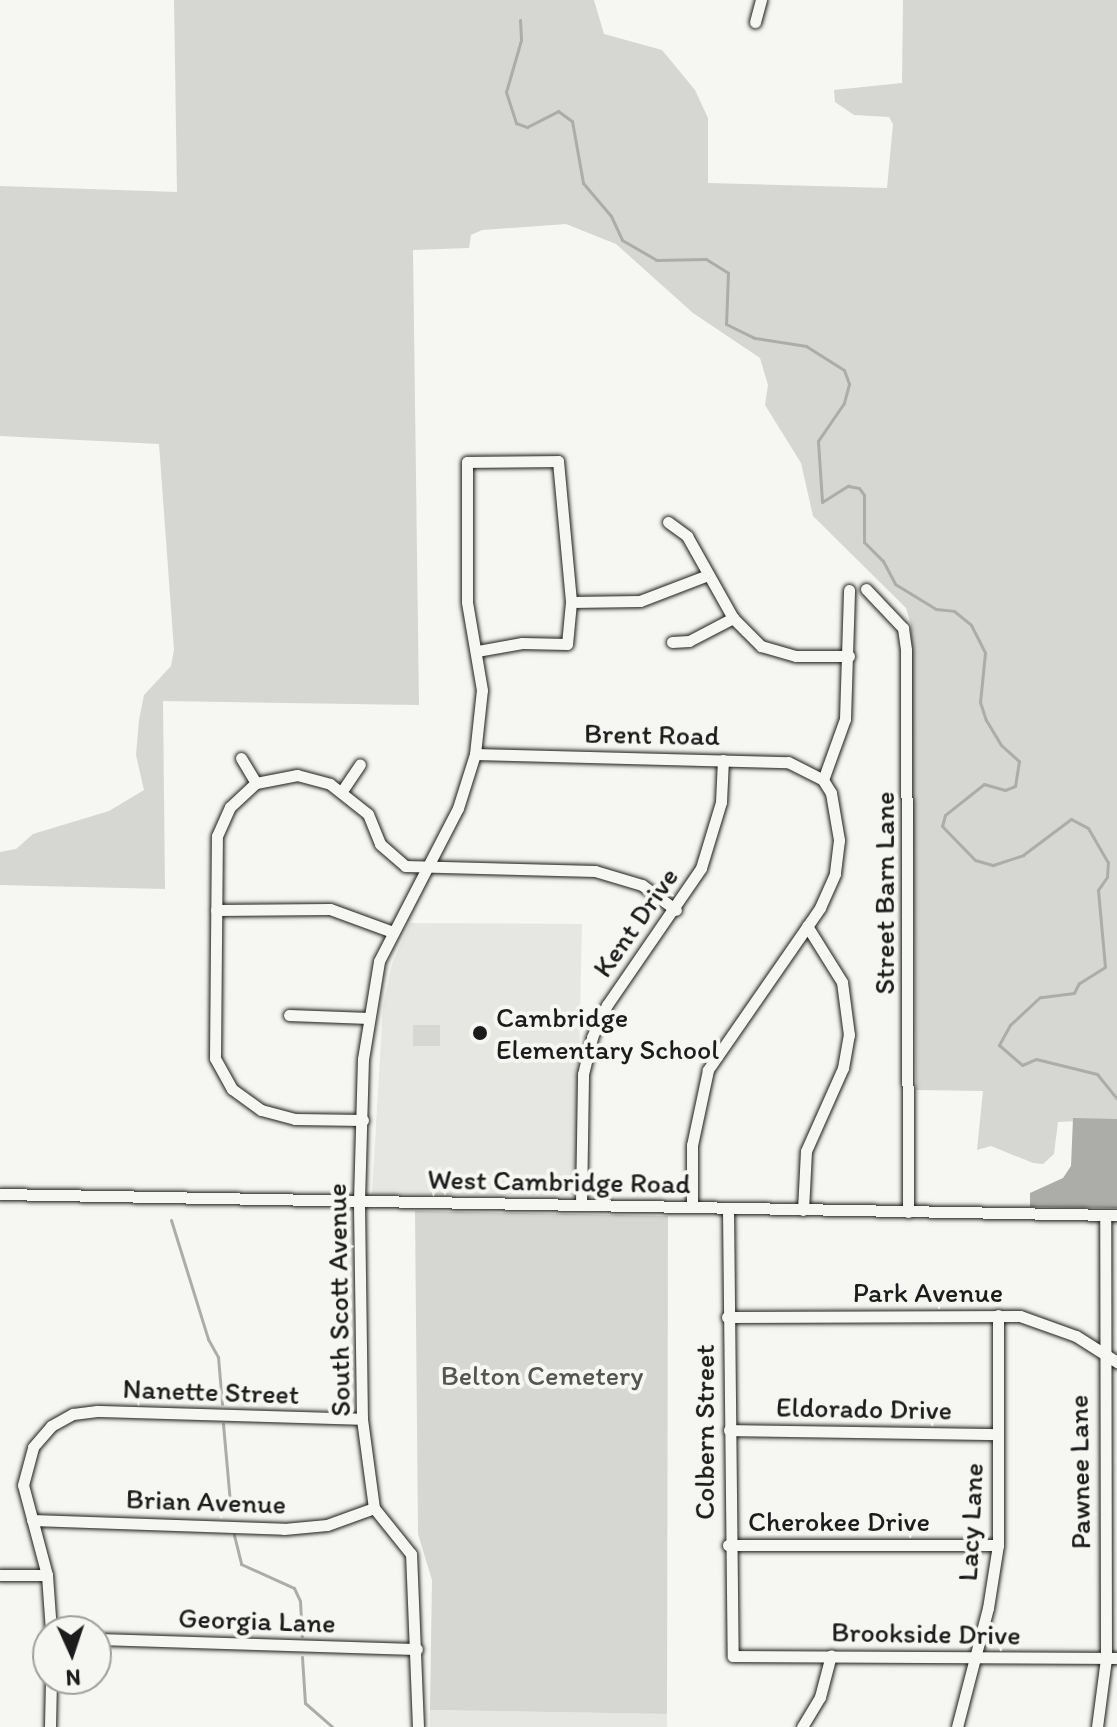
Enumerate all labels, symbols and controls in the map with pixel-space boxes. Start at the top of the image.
street label: Brent Road [584,716,720,752]
street label: Street Barn Lane [867,791,901,995]
street label: Kent Drive [585,860,685,984]
place label: Cambridge Elementary School [496,1000,719,1066]
marker: Cambridge Elementary School [471,1024,489,1042]
street label: West Cambridge Road [427,1162,691,1200]
street label: South Scott Avenue [319,1183,357,1417]
street label: Park Avenue [854,1275,1002,1309]
street label: Colbern Street [687,1344,721,1520]
park label: Belton Cemetery [441,1358,643,1392]
street label: Nanette Street [122,1371,300,1411]
street label: Eldorado Drive [775,1390,953,1426]
street label: Pawnee Lane [1061,1394,1097,1550]
street label: Lacy Lane [950,1462,990,1582]
street label: Brian Avenue [126,1481,286,1521]
street label: Cherokee Drive [748,1504,930,1538]
street label: Georgia Lane [177,1600,337,1640]
north arrow [32,1615,112,1695]
street label: Brookside Drive [831,1615,1021,1651]
text: N [65,1664,81,1691]

